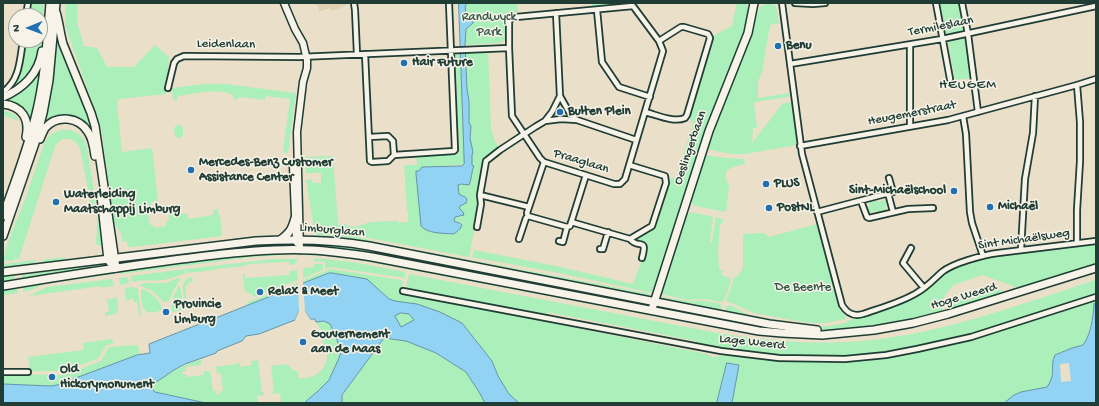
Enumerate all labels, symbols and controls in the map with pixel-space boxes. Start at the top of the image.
north arrow [8,8,48,48]
park label: Randwyck Park [462,10,516,41]
street label: Termileslaan [907,13,975,41]
text: N [11,24,23,32]
street label: Leidenlaan [197,37,255,53]
place label: Benu [786,38,812,54]
marker: Benu [773,41,783,51]
place label: Hair Future [412,55,473,71]
marker: Hair Future [399,58,409,68]
district label: HEUGEM [939,78,997,94]
street label: Heugemerstraat [867,98,957,130]
place label: Bulten Plein [568,104,631,120]
marker: Bulten Plein [555,107,565,117]
street label: Oeslingerbaan [671,109,711,187]
street label: Praaglaan [551,146,611,178]
place label: Mercedes-Benz Customer Assistance Center [199,155,333,186]
marker: Mercedes-Benz Customer Assistance Center [186,165,196,175]
place label: PLUS [774,176,799,192]
marker: PLUS [761,179,771,189]
place label: Sint-Michaëlschool [849,183,946,199]
marker: Sint-Michaëlschool [949,186,959,196]
place label: Waterleiding Maatschappij Limburg [64,187,180,218]
marker: Waterleiding Maatschappij Limburg [51,197,61,207]
place label: Michaël [998,199,1038,215]
place label: PostNL [777,200,814,216]
marker: Michaël [985,202,995,212]
marker: PostNL [764,203,774,213]
street label: Limburglaan [299,220,365,242]
street label: Sint Michaëlsweg [977,226,1071,254]
park label: De Beente [775,280,831,296]
street label: Hoge Weerd [929,280,999,314]
place label: Relax & Meet [268,284,338,300]
marker: Relax & Meet [255,287,265,297]
place label: Provincie Limburg [174,297,221,328]
marker: Provincie Limburg [161,307,171,317]
place label: Gouvernement aan de Maas [311,327,389,358]
street label: Lage Weerd [718,332,786,354]
marker: Gouvernement aan de Maas [298,337,308,347]
place label: Old Hickorymonument [60,362,154,393]
marker: Old Hickorymonument [47,372,57,382]

